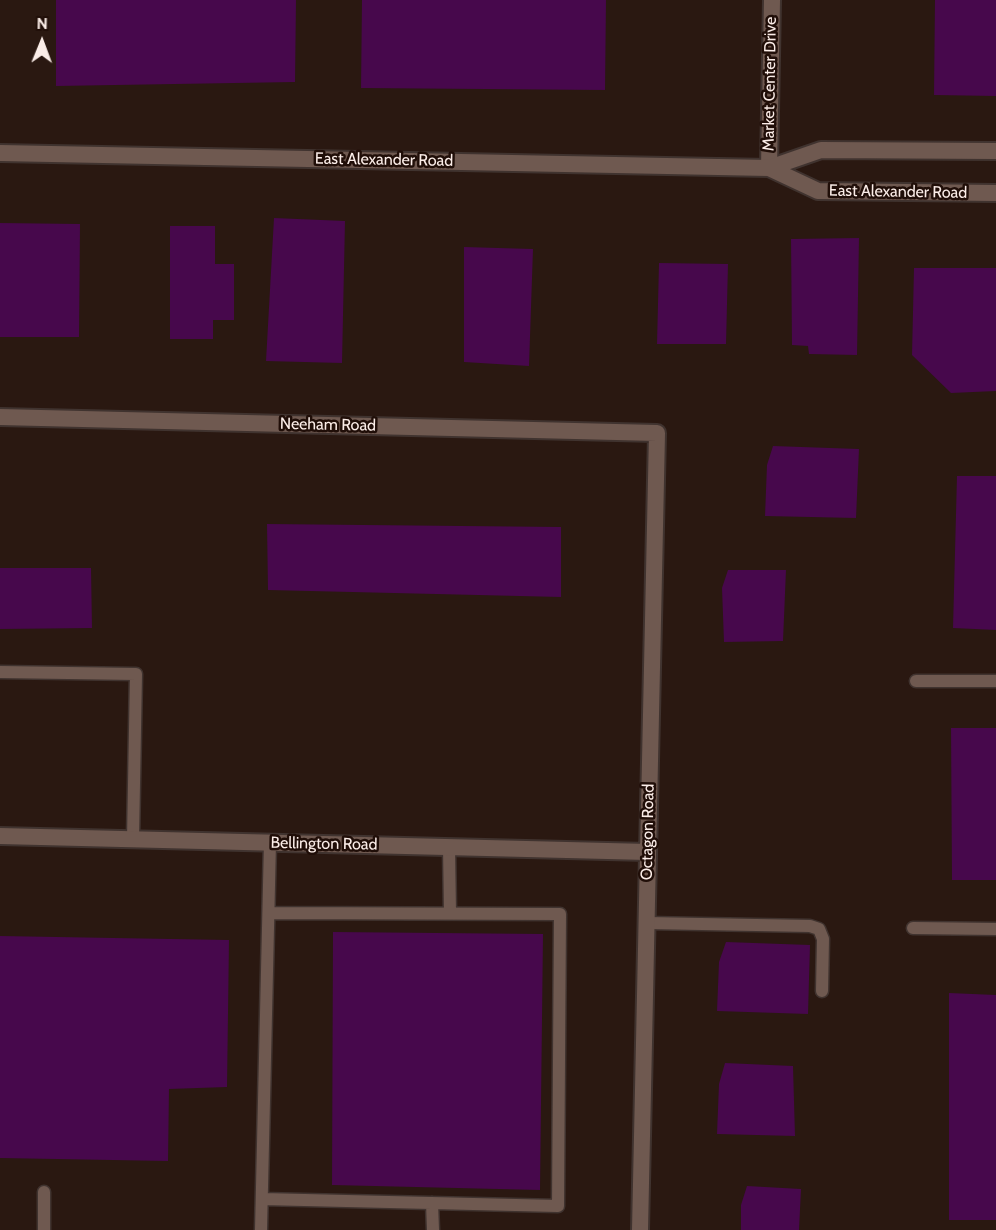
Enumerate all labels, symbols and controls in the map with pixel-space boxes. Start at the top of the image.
north arrow [12,12,72,72]
text: N [37,14,48,33]
street label: Market Center Drive [759,17,781,151]
street label: East Alexander Road [315,149,453,171]
street label: East Alexander Road [829,181,967,203]
street label: Neeham Road [280,415,376,435]
street label: Octagon Road [638,784,658,880]
street label: Bellington Road [270,833,378,855]

